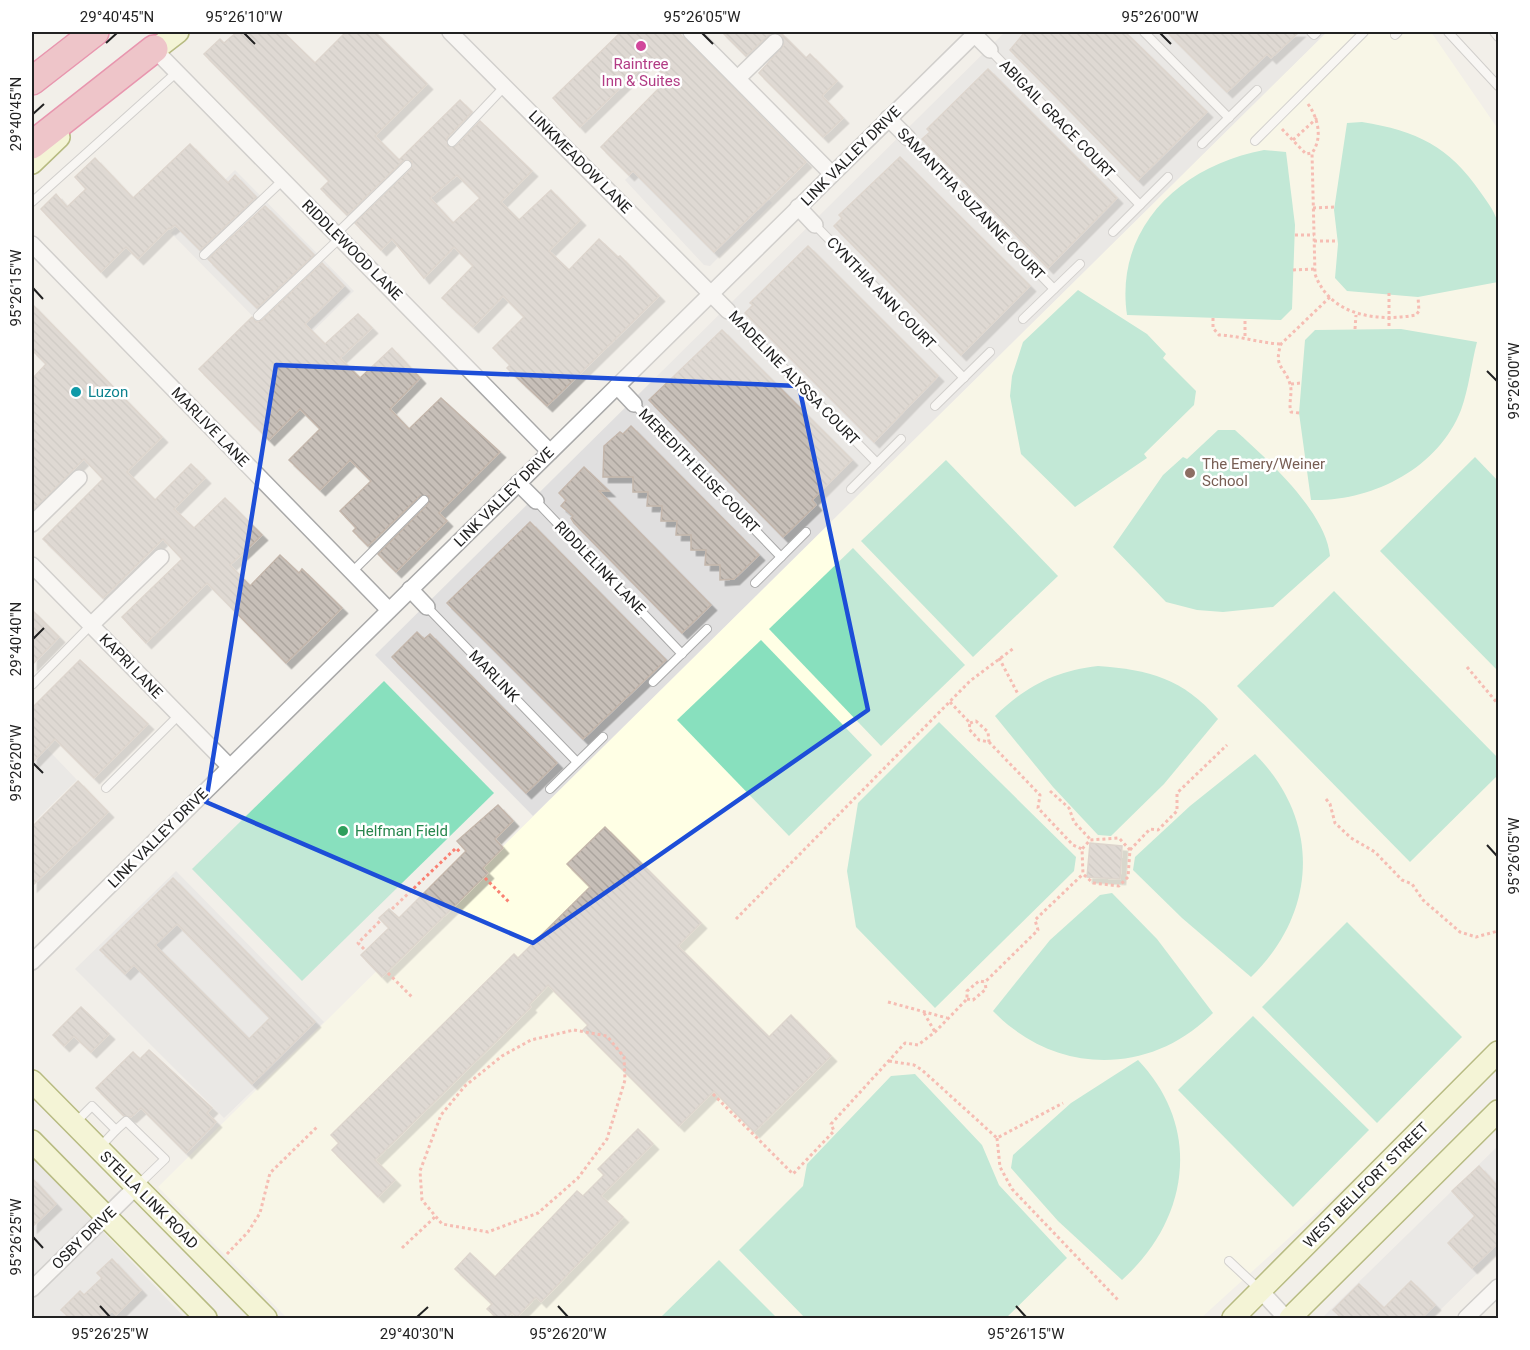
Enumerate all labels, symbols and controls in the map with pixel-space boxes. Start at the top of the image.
text: 29°40'45"N [80,8,154,26]
text: 95°26'10"W [206,8,282,26]
text: 95°26'05"W [664,8,740,26]
text: 95°26'00"W [1122,8,1198,26]
marker: Raintree Inn & Suites [634,39,648,53]
place label: Raintree Inn & Suites [602,55,680,90]
street label: ABIGAIL GRACE COURT [996,56,1118,182]
text: 29°40'45"N [7,77,25,151]
street label: LINK VALLEY DRIVE [797,102,905,210]
street label: LINKMEADOW LANE [525,107,636,218]
street label: SAMANTHA SUZANNE COURT [894,124,1048,284]
street label: RIDDLEWOOD LANE [298,196,406,304]
street label: CYNTHIA ANN COURT [823,233,939,353]
text: 95°26'15"W [7,250,25,326]
street label: MADELINE ALYSSA COURT [725,307,863,449]
text: 95°26'00"W [1505,343,1523,419]
place label: Luzon [88,383,128,401]
street label: MARLIVE LANE [168,384,253,471]
marker: Luzon [69,385,83,399]
street label: MEREDITH ELISE COURT [635,405,763,537]
street label: LINK VALLEY DRIVE [450,443,558,551]
place label: The Emery/Weiner School [1202,455,1325,490]
marker: The Emery/Weiner School [1183,466,1197,480]
street label: RIDDLELINK LANE [551,518,649,619]
text: 29°40'40"N [7,602,25,676]
street label: KAPRI LANE [96,630,167,702]
street label: MARLINK [465,647,523,706]
text: 95°26'20"W [7,725,25,801]
street label: LINK VALLEY DRIVE [104,784,212,892]
text: 95°26'05"W [1505,818,1523,894]
place label: Helfman Field [355,822,448,840]
marker: Helfman Field [336,824,350,838]
street label: WEST BELLFORT STREET [1300,1118,1433,1251]
street label: STELLA LINK ROAD [96,1147,202,1253]
text: 95°26'25"W [7,1199,25,1275]
street label: OSBY DRIVE [48,1203,120,1273]
text: 95°26'25"W [72,1325,148,1343]
text: 29°40'30"N [380,1325,454,1343]
text: 95°26'20"W [530,1325,606,1343]
text: 95°26'15"W [988,1325,1064,1343]

